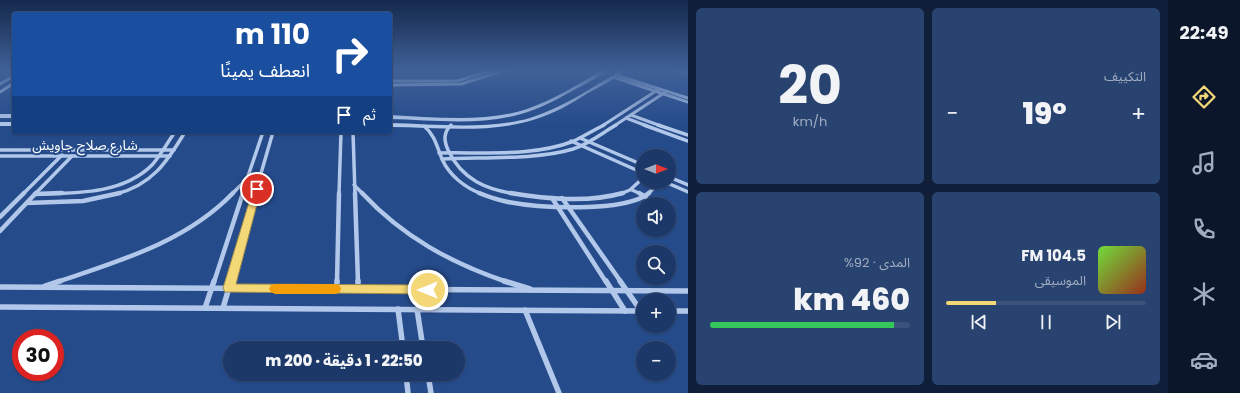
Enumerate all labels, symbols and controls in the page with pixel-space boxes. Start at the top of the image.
text: 110 m [235,15,310,54]
text: 22:49 [1180,20,1228,45]
icon: right [324,28,376,80]
text: 20 [778,49,842,122]
text: انعطف يمينًا [220,58,310,83]
text: التكييف [1104,67,1146,86]
icon: directions [1190,83,1218,111]
text: 19° [1022,92,1067,135]
text: − [946,98,958,129]
text: + [1131,98,1146,129]
icon: arrive [333,104,355,126]
text: ثم [363,104,376,125]
text: km/h [793,112,827,131]
street label: شارع صلاح جاويش [32,135,138,156]
north arrow [636,149,676,189]
map controls [636,149,676,381]
icon: music [1190,149,1218,177]
pin [240,172,274,206]
icon: arrive [246,178,268,200]
button: sound [636,197,676,237]
icon: phone [1190,215,1218,243]
button: search [636,245,676,285]
text: 104.5 FM [1021,245,1086,266]
text: المدى · 92% [844,253,910,272]
position arrow [407,269,449,311]
text: الموسيقى [1035,271,1086,290]
text: 460 km [793,278,910,321]
icon: climate [1190,280,1218,308]
button: + [636,293,676,333]
icon: previous [968,311,990,333]
icon: pause [1035,311,1057,333]
icon: next [1102,311,1124,333]
speed limit sign: 30 [12,329,64,381]
button: − [636,341,676,381]
icon: car [1190,346,1218,374]
text: 22:50 · 1 دقيقة · 200 m [265,350,423,371]

